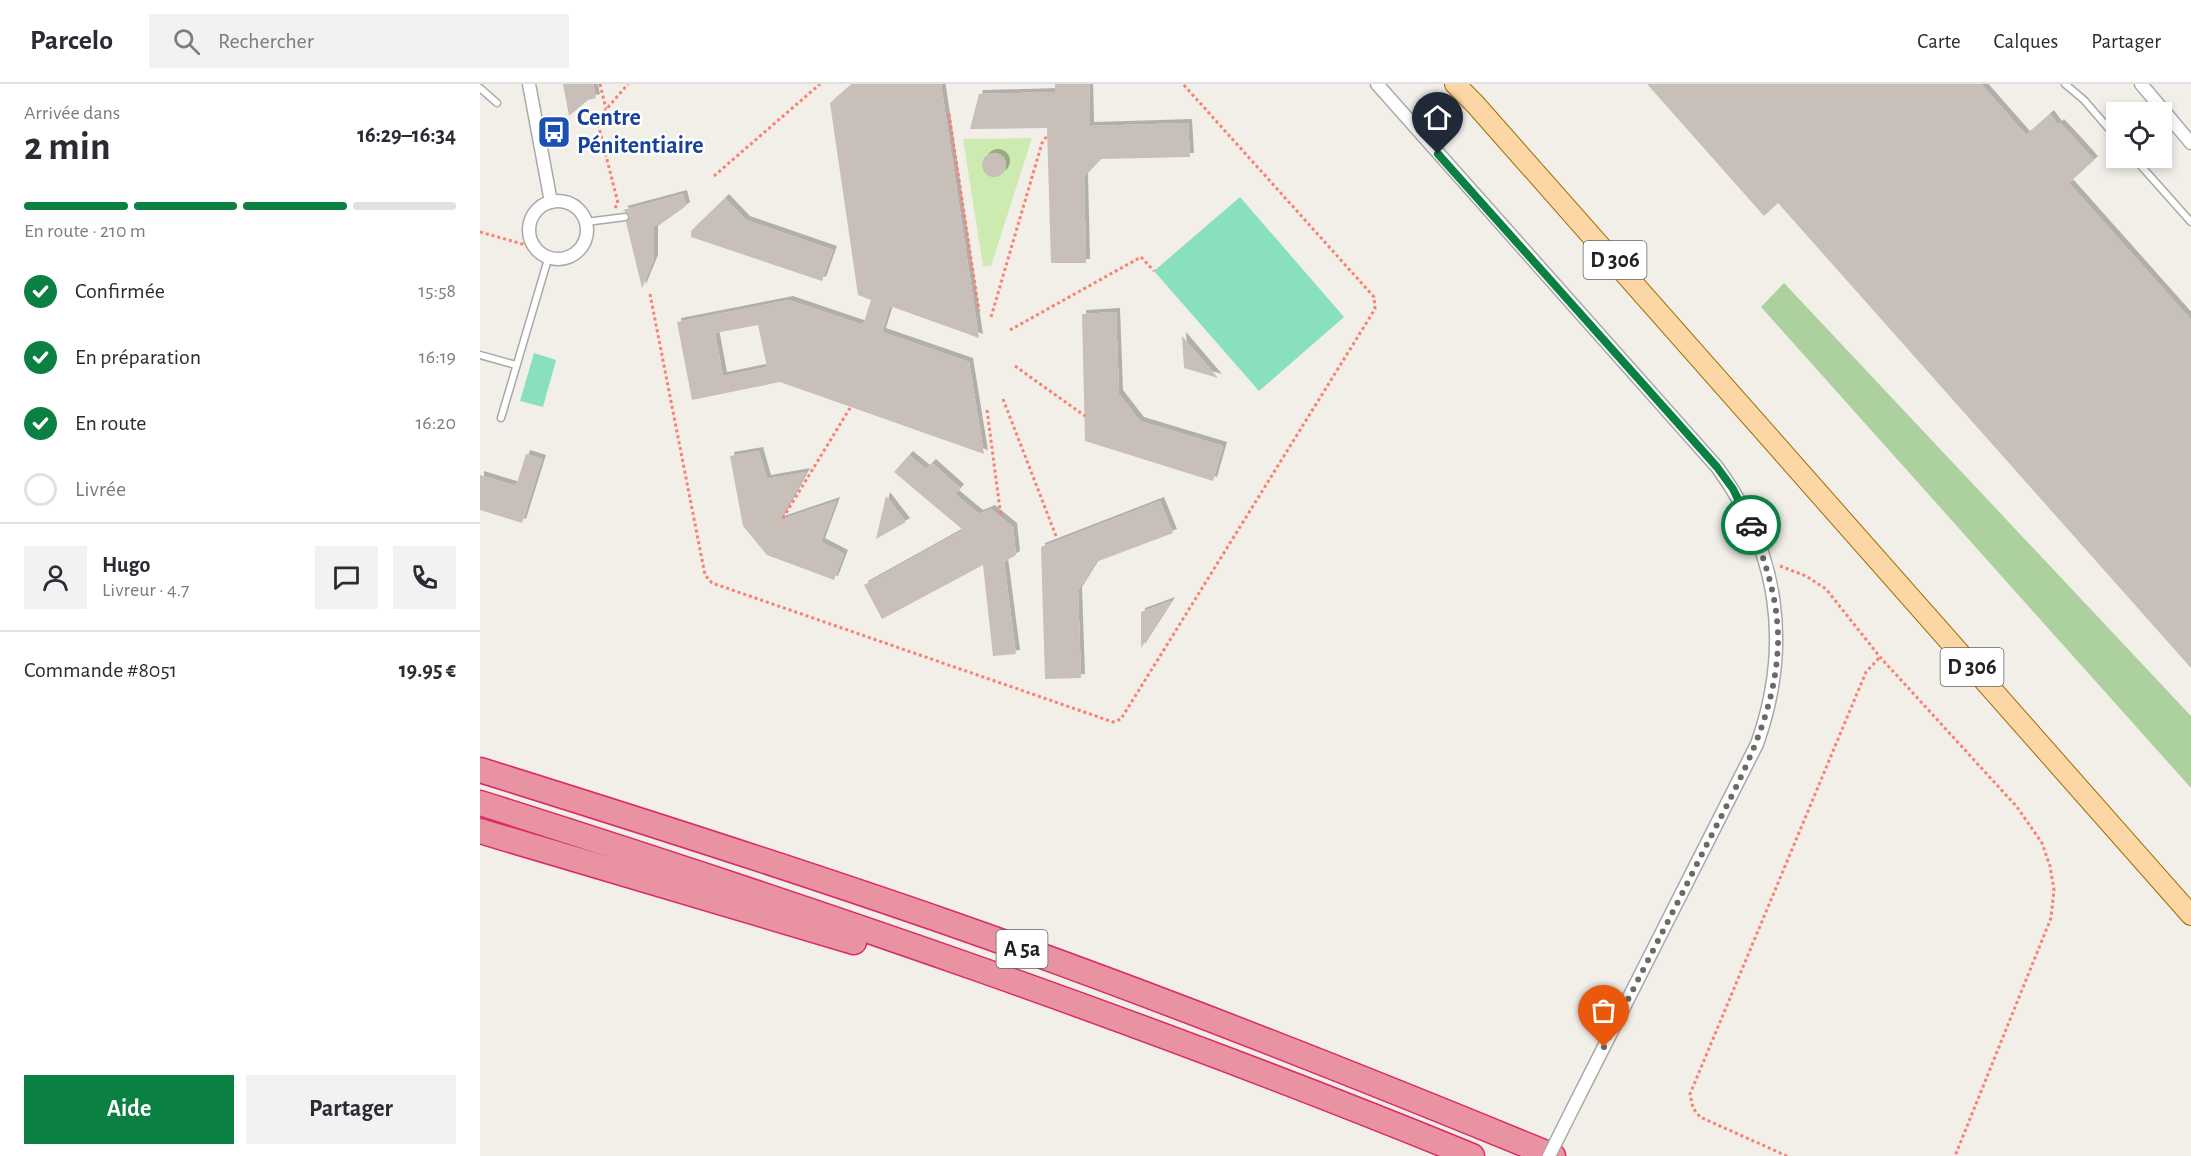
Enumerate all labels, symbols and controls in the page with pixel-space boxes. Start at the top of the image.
search box [149,14,569,68]
icon: search [170,25,203,58]
text: Parcelo [30,27,113,55]
text: Rechercher [218,30,314,52]
text: Carte [1917,31,1961,52]
text: Calques [1994,31,2058,52]
text: Partager [2091,31,2161,52]
pin [1412,92,1463,154]
icon: home [1421,101,1454,134]
map controls [2106,102,2172,168]
button: locate [2106,102,2172,168]
text: Arrivée dans [24,103,120,123]
place label: Centre Pénitentiaire [577,106,704,158]
bus stop icon: Centre Pénitentiaire [536,114,572,150]
text: 16:29–16:34 [357,124,456,146]
text: 2 min [24,128,111,167]
text: En route · 210 m [24,221,146,241]
road number: D 306 [1584,241,1646,279]
icon: check [24,275,57,308]
text: Confirmée [75,280,165,302]
text: 15:58 [418,281,456,301]
icon: check [24,341,57,374]
text: En préparation [75,346,201,368]
text: 16:19 [419,347,456,367]
icon: check [24,407,57,440]
text: En route [75,412,146,434]
text: 16:20 [415,413,456,433]
text: Livrée [75,478,126,500]
courier [1721,495,1781,555]
icon: car [1735,509,1768,542]
button: person [24,546,87,609]
button: chat [315,546,378,609]
button: phone [393,546,456,609]
text: Hugo [102,554,150,576]
text: Livreur · 4.7 [102,580,189,600]
road number: D 306 [1940,648,2004,686]
text: Commande #8051 [24,659,177,681]
text: 19.95 € [399,659,456,681]
road number: A 5a [996,930,1048,968]
pin [1578,985,1629,1047]
icon: bag [1587,994,1620,1027]
button: Aide [24,1075,234,1144]
button: Partager [246,1075,456,1144]

